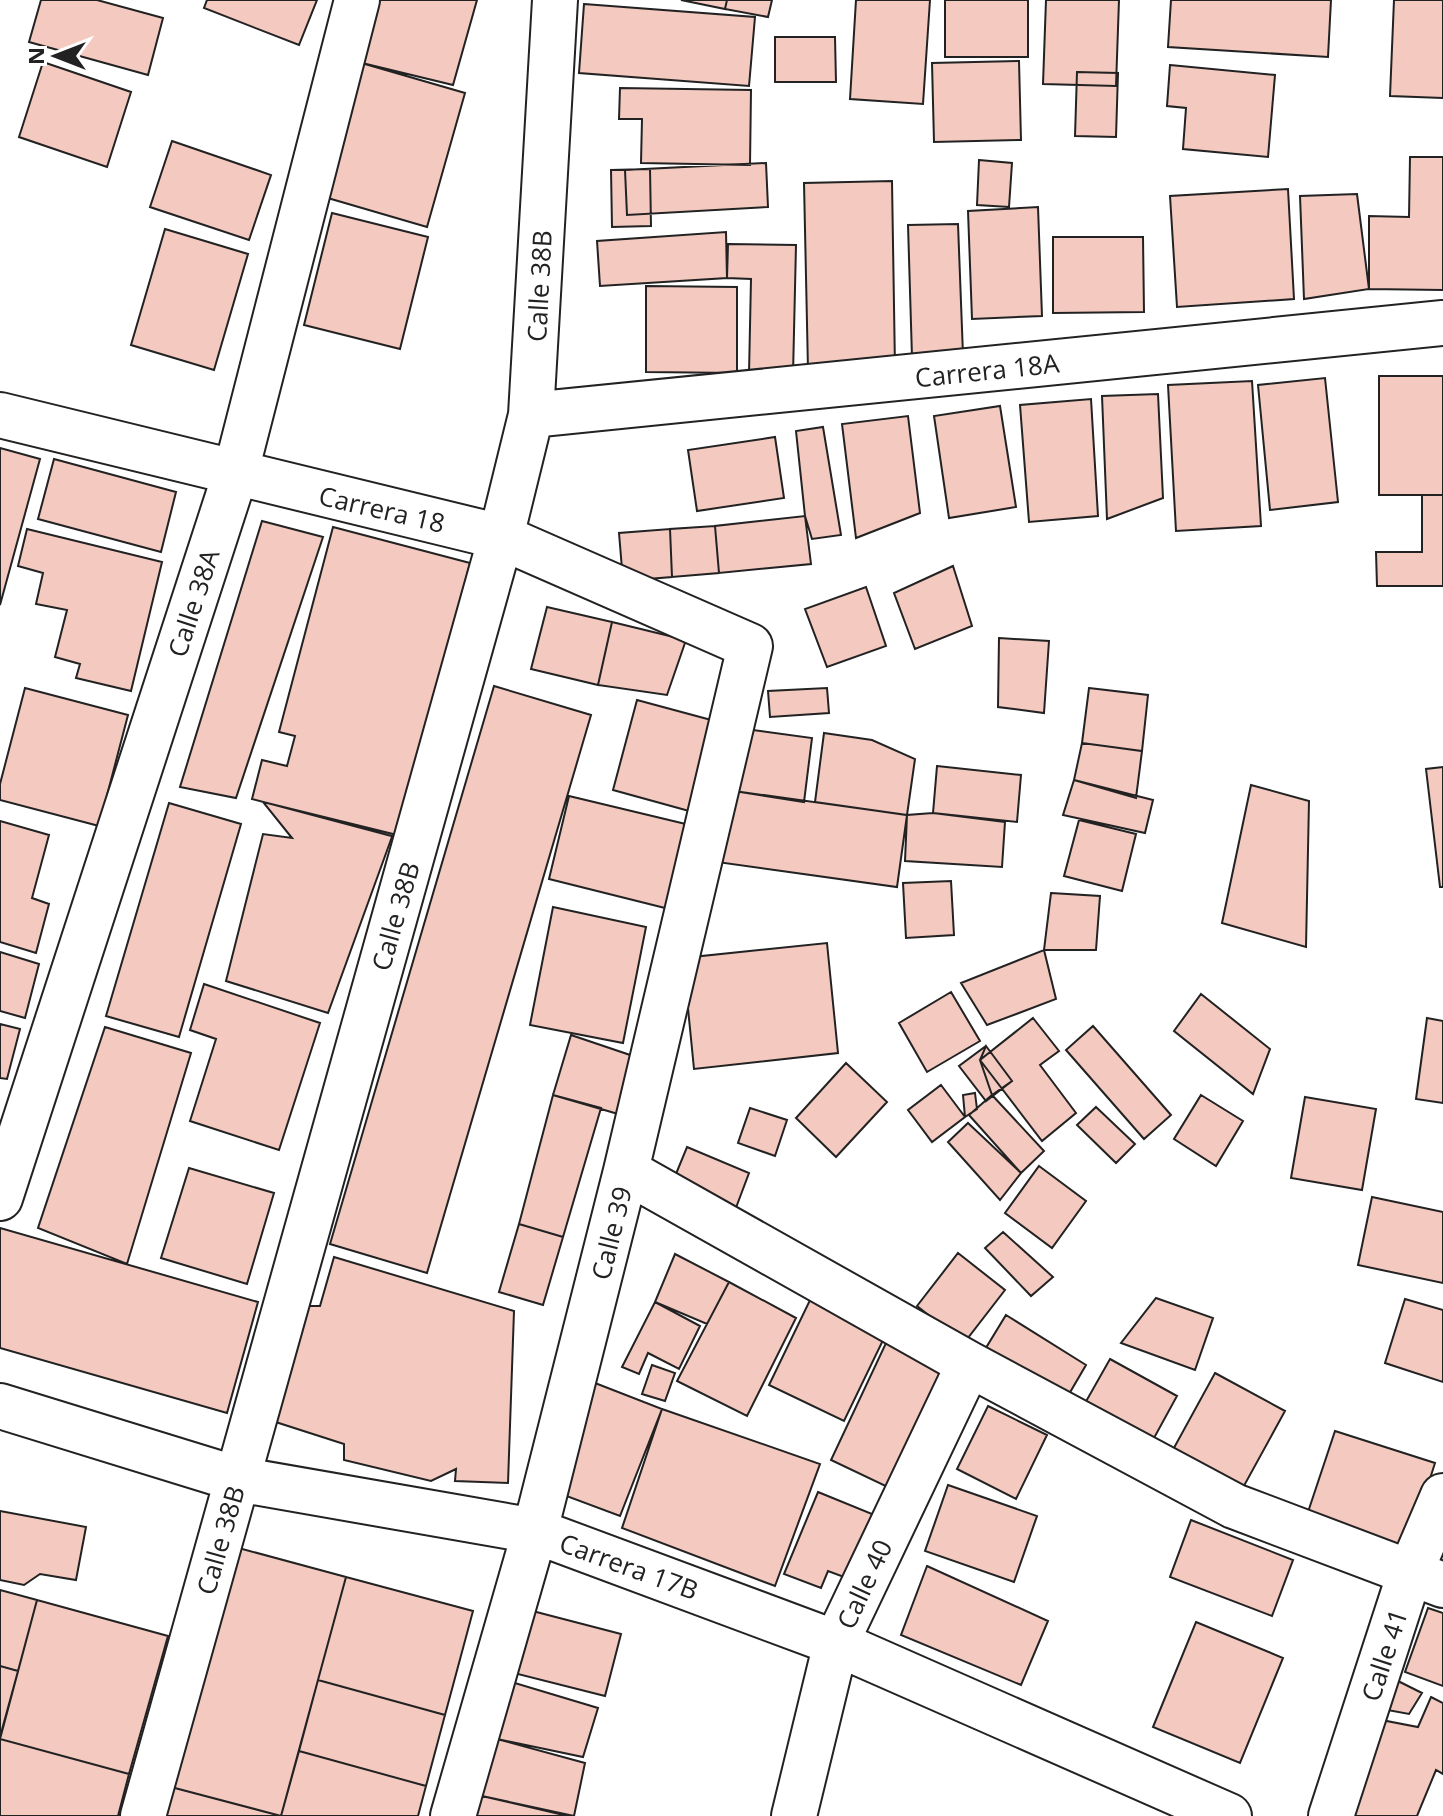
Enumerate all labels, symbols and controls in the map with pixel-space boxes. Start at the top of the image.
north arrow [16,16,96,96]
text: N [20,47,50,65]
street label: Calle 38B [518,229,560,343]
street label: Carrera 18A [913,344,1061,395]
street label: Carrera 18 [315,477,449,541]
street label: Calle 38A [159,544,228,662]
street label: Calle 38B [362,857,428,975]
street label: Calle 39 [582,1183,640,1283]
street label: Calle 38B [187,1481,253,1599]
street label: Carrera 17B [555,1524,703,1608]
street label: Calle 40 [828,1533,900,1635]
street label: Calle 41 [1352,1604,1416,1706]

